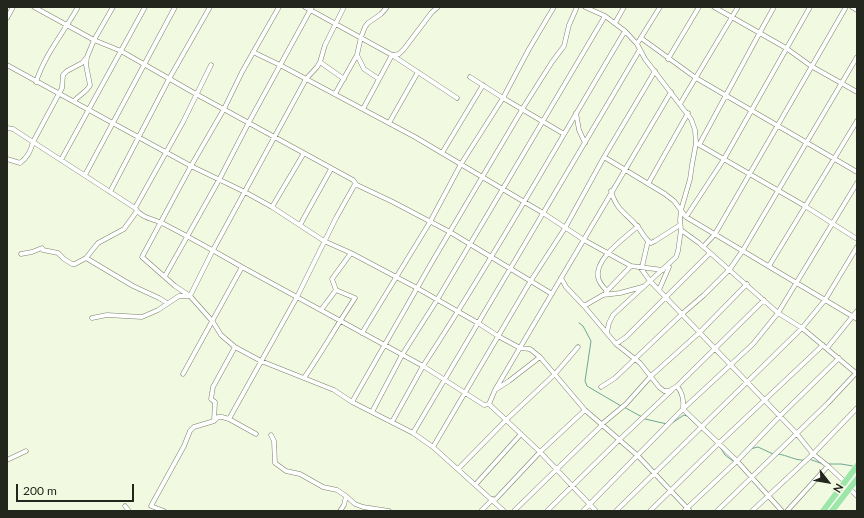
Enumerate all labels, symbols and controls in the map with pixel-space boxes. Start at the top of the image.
north arrow [808,462,848,502]
scale bar [18,476,136,502]
text: N [831,481,846,495]
text: 200 m [23,483,57,498]

